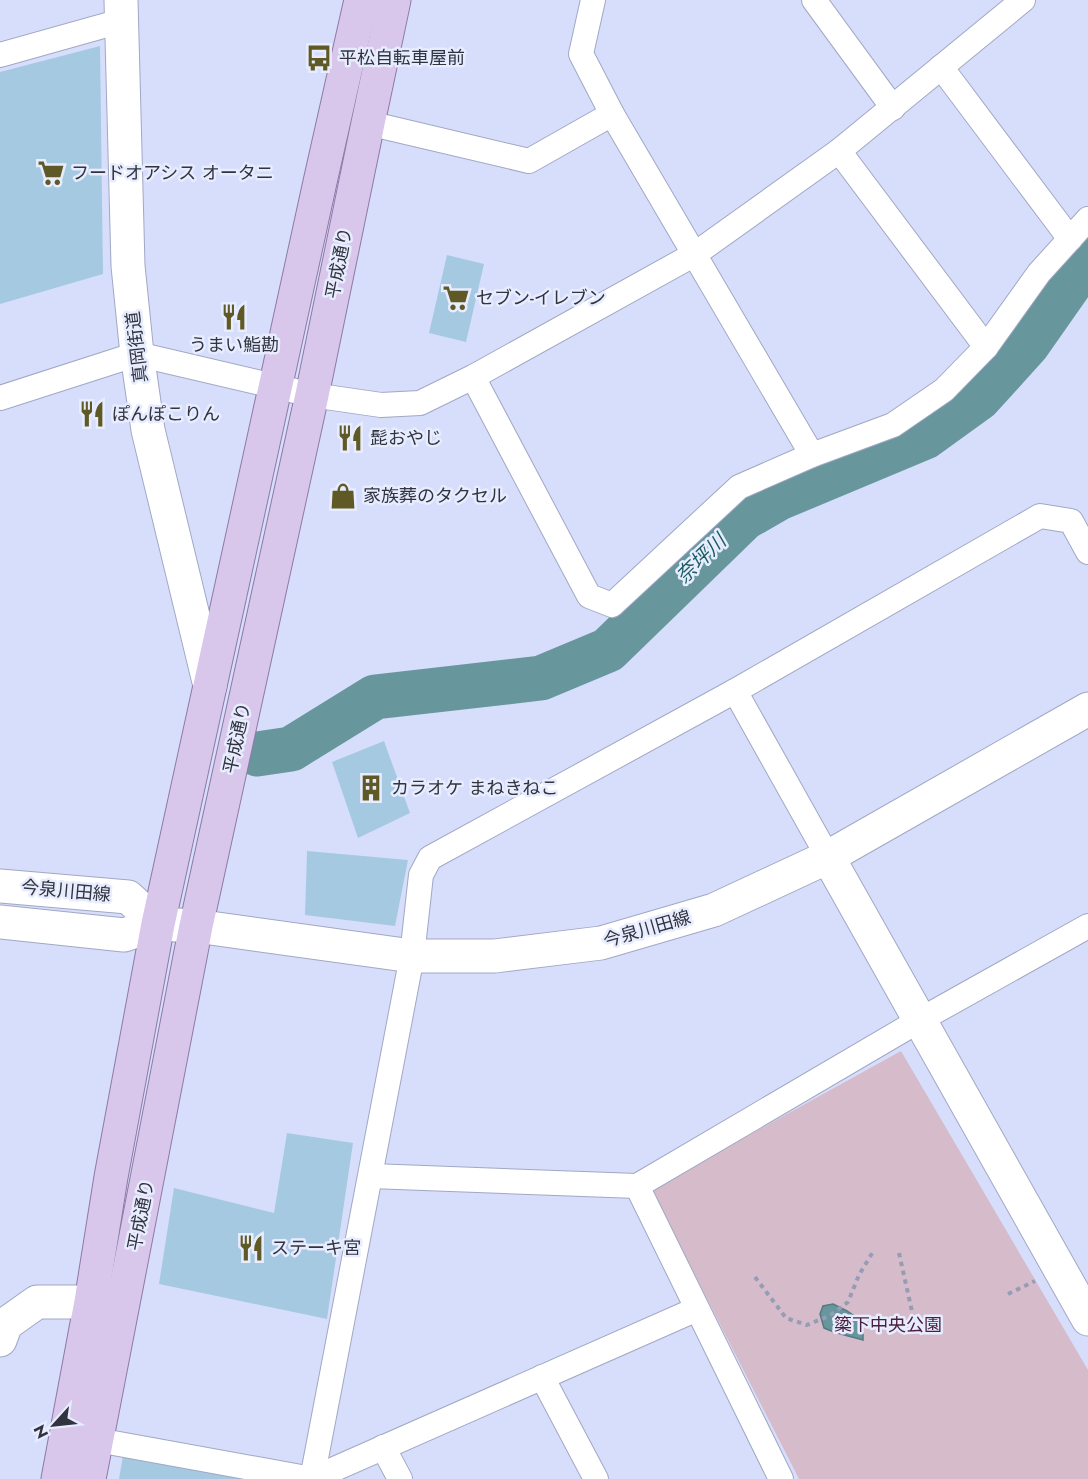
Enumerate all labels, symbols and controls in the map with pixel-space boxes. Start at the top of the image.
bus stop icon: 平松自転車屋前 [304,43,334,73]
place label: 平松自転車屋前 [339,45,465,71]
supermarket icon: フードオアシス オータニ [36,158,66,188]
place label: フードオアシス オータニ [71,160,274,186]
street label: 平成通り [319,225,359,301]
supermarket icon: セブン-イレブン [441,283,471,313]
place label: セブン-イレブン [476,285,606,311]
restaurant icon: うまい鮨勘 [219,302,249,332]
street label: 真岡街道 [120,310,154,384]
place label: うまい鮨勘 [189,332,279,358]
restaurant icon: ぽんぽこりん [77,399,107,429]
place label: ぽんぽこりん [112,401,220,427]
restaurant icon: 髭おやじ [335,423,365,453]
place label: 髭おやじ [370,425,442,451]
shop icon: 家族葬のタクセル [328,481,358,511]
place label: 家族葬のタクセル [363,483,507,509]
water label: 奈坪川 [669,526,734,590]
street label: 平成通り [217,700,257,776]
building icon: カラオケ まねきねこ [356,773,386,803]
place label: カラオケ まねきねこ [391,775,558,801]
street label: 今泉川田線 [20,874,112,908]
street label: 今泉川田線 [600,904,694,954]
street label: 平成通り [121,1177,161,1253]
restaurant icon: ステーキ宮 [236,1233,266,1263]
place label: ステーキ宮 [271,1235,361,1261]
park label: 簗下中央公園 [834,1312,942,1338]
north arrow [24,1395,84,1455]
text: N [28,1421,54,1442]

